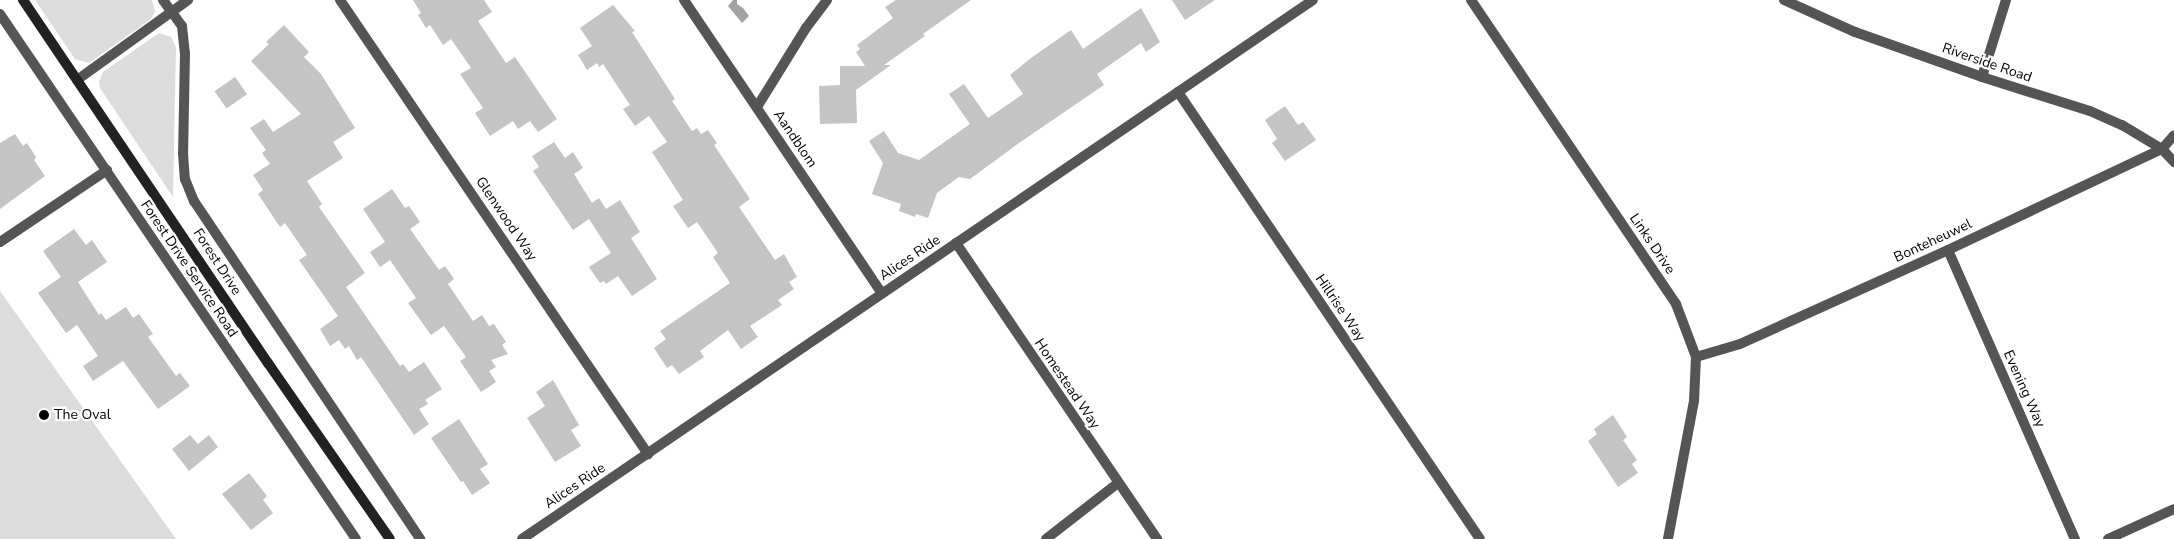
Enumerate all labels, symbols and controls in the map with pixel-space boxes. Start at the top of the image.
street label: Riverside Road [1940,40,2034,86]
street label: Aandblom [770,107,820,171]
street label: Glenwood Way [472,174,540,264]
street label: Forest Drive Service Road [137,197,241,341]
street label: Links Drive [1626,211,1678,277]
street label: Bonteheuwel [1891,216,1975,266]
street label: Forest Drive [189,226,245,298]
street label: Alices Ride [876,231,944,285]
street label: Hillrise Way [1311,271,1369,345]
street label: Homestead Way [1031,336,1103,432]
street label: Evening Way [2000,348,2048,430]
place label: The Oval [54,407,111,423]
marker: The Oval [38,409,50,421]
street label: Alices Ride [541,459,609,513]

